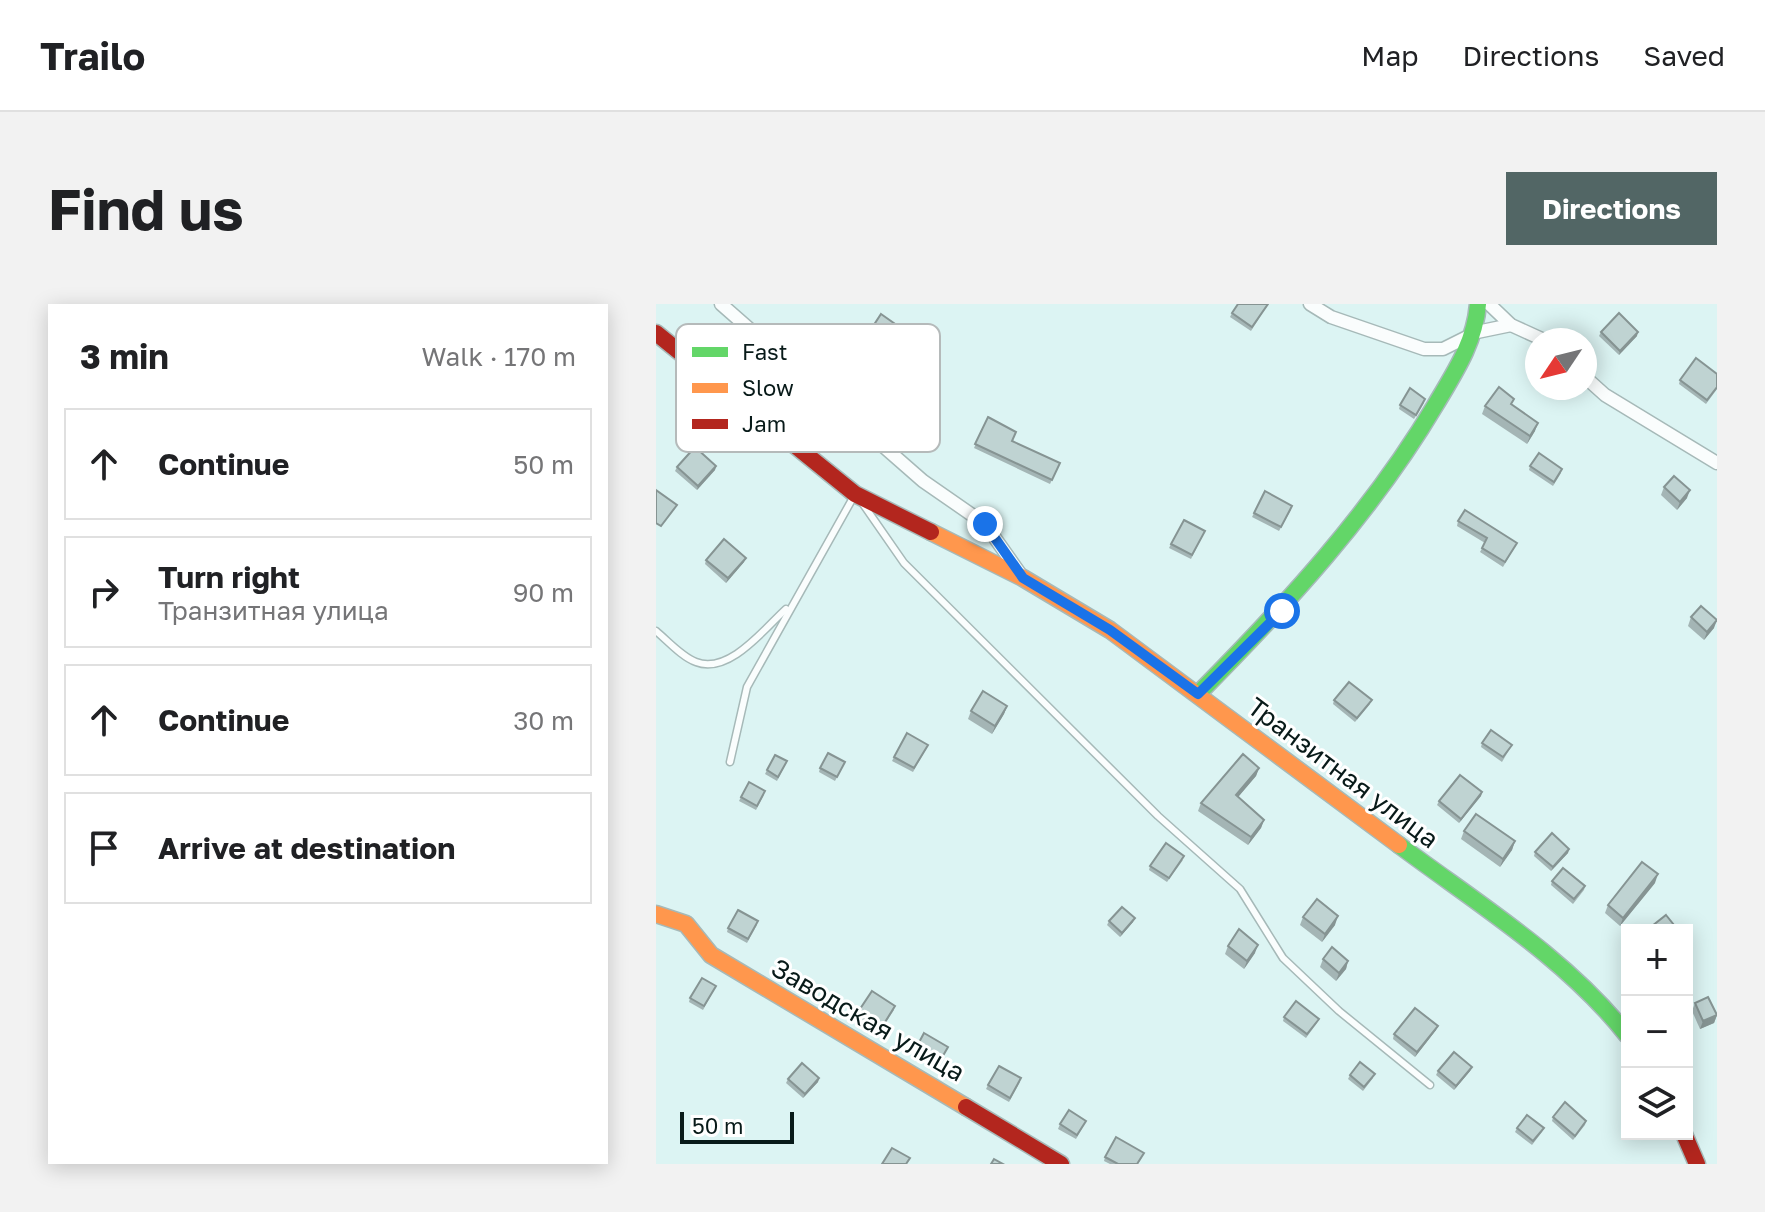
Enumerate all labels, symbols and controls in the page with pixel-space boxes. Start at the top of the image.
text: Trailo [40,33,145,78]
text: Map [1361,39,1418,72]
text: Directions [1462,39,1599,72]
text: Saved [1643,39,1725,72]
button: Directions [1506,172,1717,245]
text: Find us [48,175,244,242]
legend [676,324,940,452]
north arrow [1525,328,1597,400]
text: 3 min [80,336,169,376]
text: Fast [742,338,788,365]
text: Walk · 170 m [422,341,576,372]
text: Slow [742,374,794,401]
text: Jam [742,410,786,437]
icon: ahead [82,442,126,486]
text: Continue [158,446,289,482]
text: 50 m [513,449,574,480]
route end [967,506,1003,542]
text: Turn right [158,559,300,595]
icon: right [82,570,126,614]
text: 90 m [513,577,574,608]
route start [1264,593,1300,629]
text: Транзитная улица [158,595,389,626]
street label: Транзитная улица [1242,691,1445,854]
icon: ahead [82,698,126,742]
text: Continue [158,702,289,738]
text: 30 m [513,705,574,736]
icon: arrive [82,826,126,870]
text: Arrive at destination [158,830,455,866]
map controls [1621,924,1693,1140]
button: + [1621,924,1693,996]
street label: Заводская улица [766,952,970,1088]
button: − [1621,996,1693,1068]
button: layers [1621,1068,1693,1140]
scale bar [680,1108,794,1144]
text: 50 m [692,1112,743,1139]

